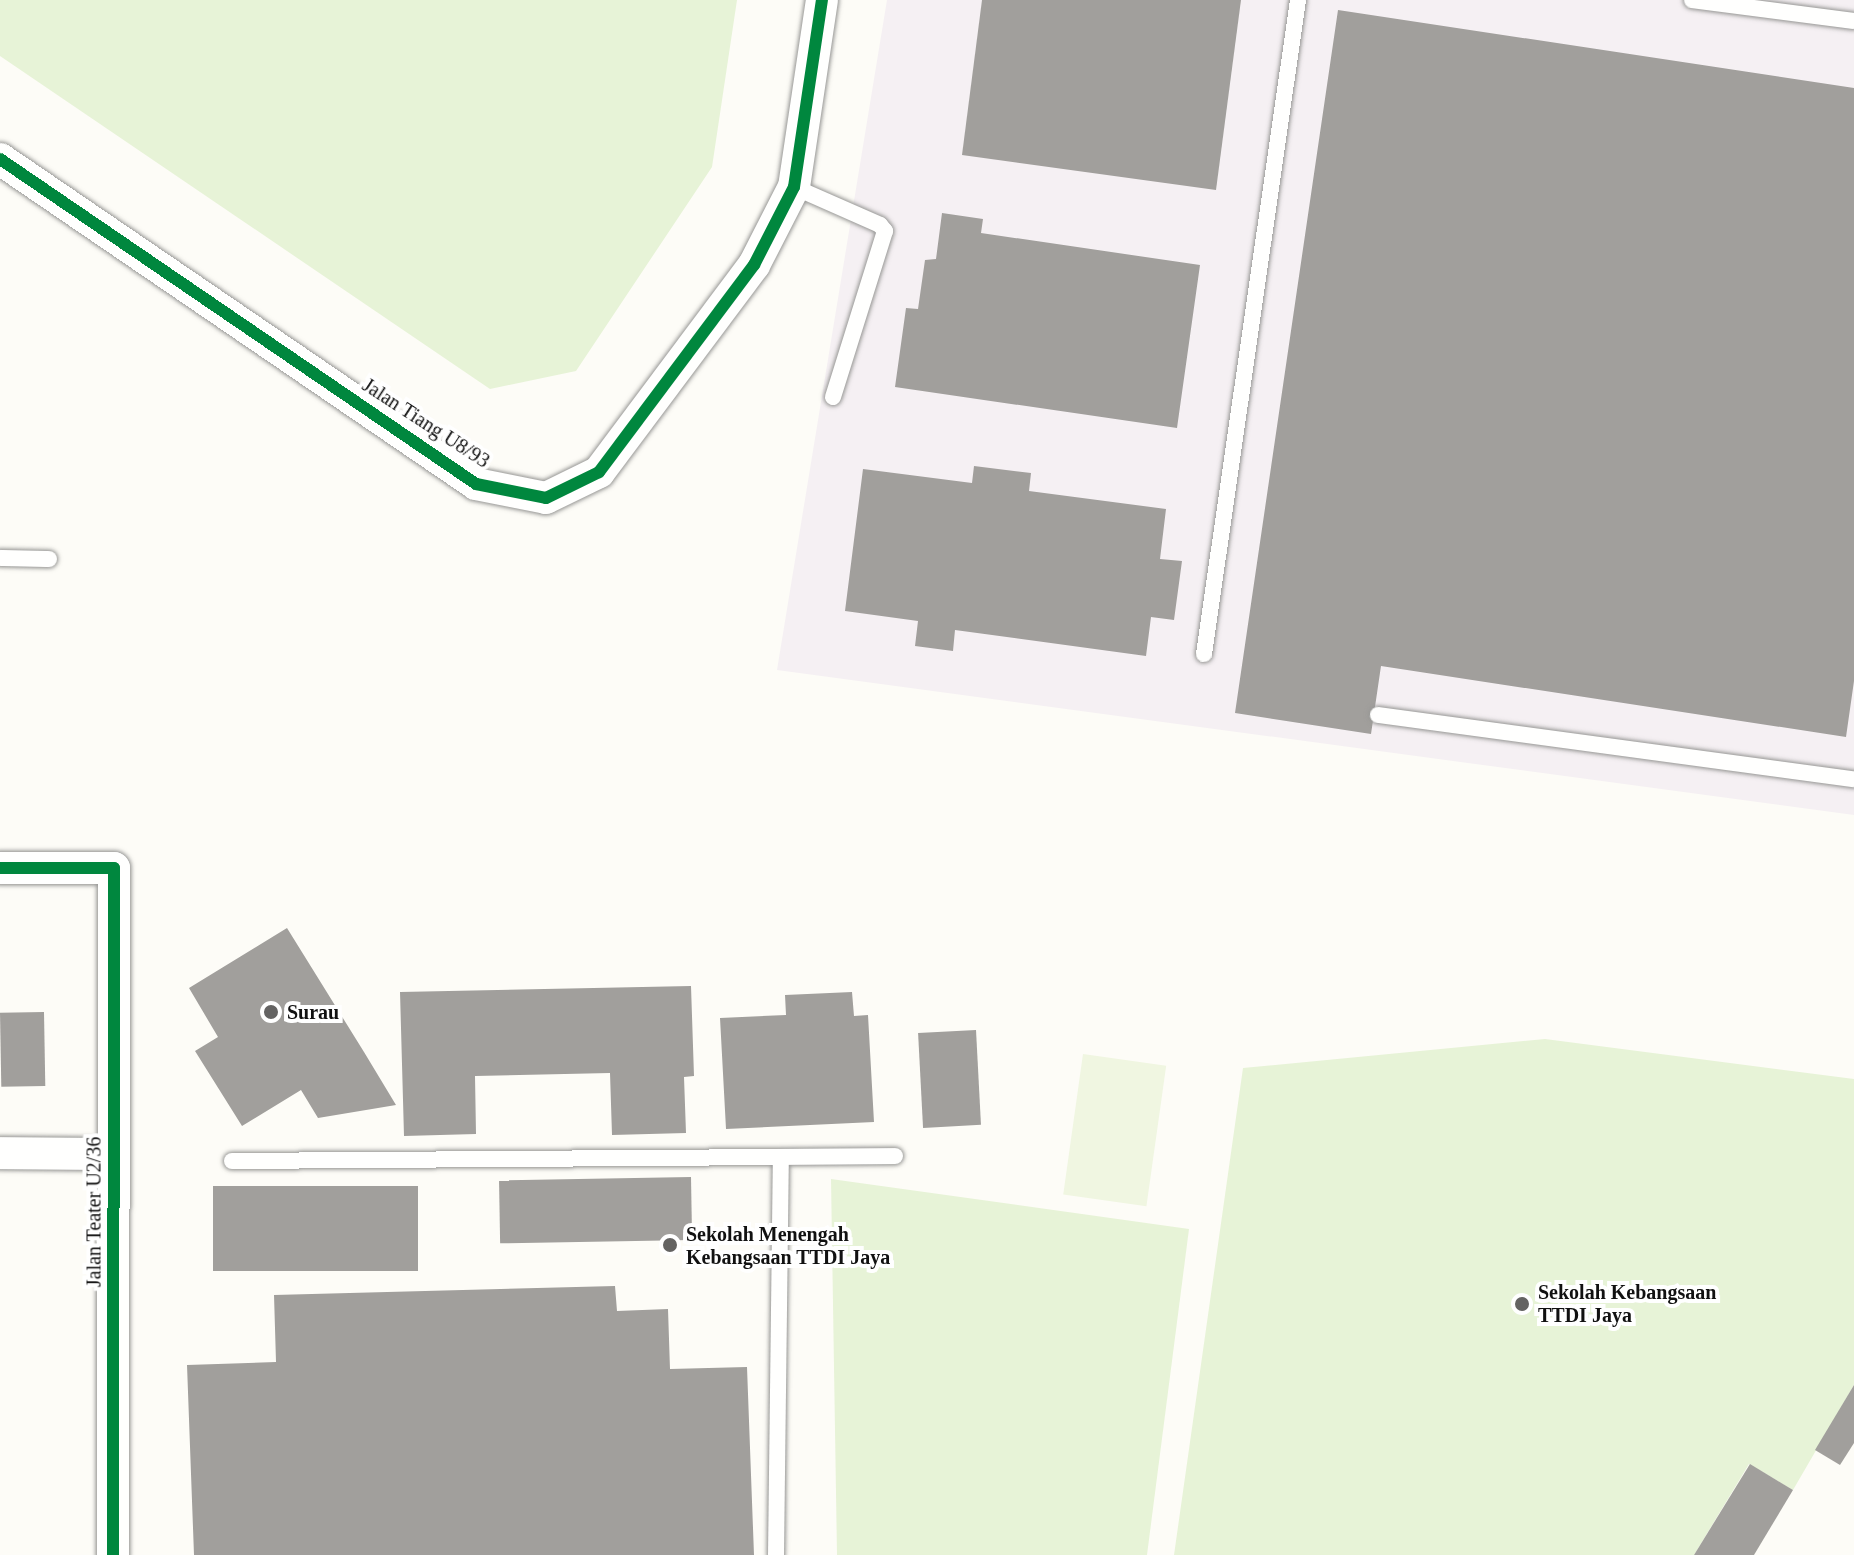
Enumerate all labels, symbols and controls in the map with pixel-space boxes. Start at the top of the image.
street label: Jalan Tiang U8/93 [358,373,494,473]
place label: Surau [287,1000,339,1024]
marker: Surau [262,1003,280,1021]
street label: Jalan Teater U2/36 [82,1137,106,1287]
place label: Sekolah Menengah Kebangsaan TTDI Jaya [686,1222,890,1269]
marker: Sekolah Menengah Kebangsaan TTDI Jaya [661,1236,679,1254]
place label: Sekolah Kebangsaan TTDI Jaya [1538,1280,1716,1327]
marker: Sekolah Kebangsaan TTDI Jaya [1513,1295,1531,1313]

